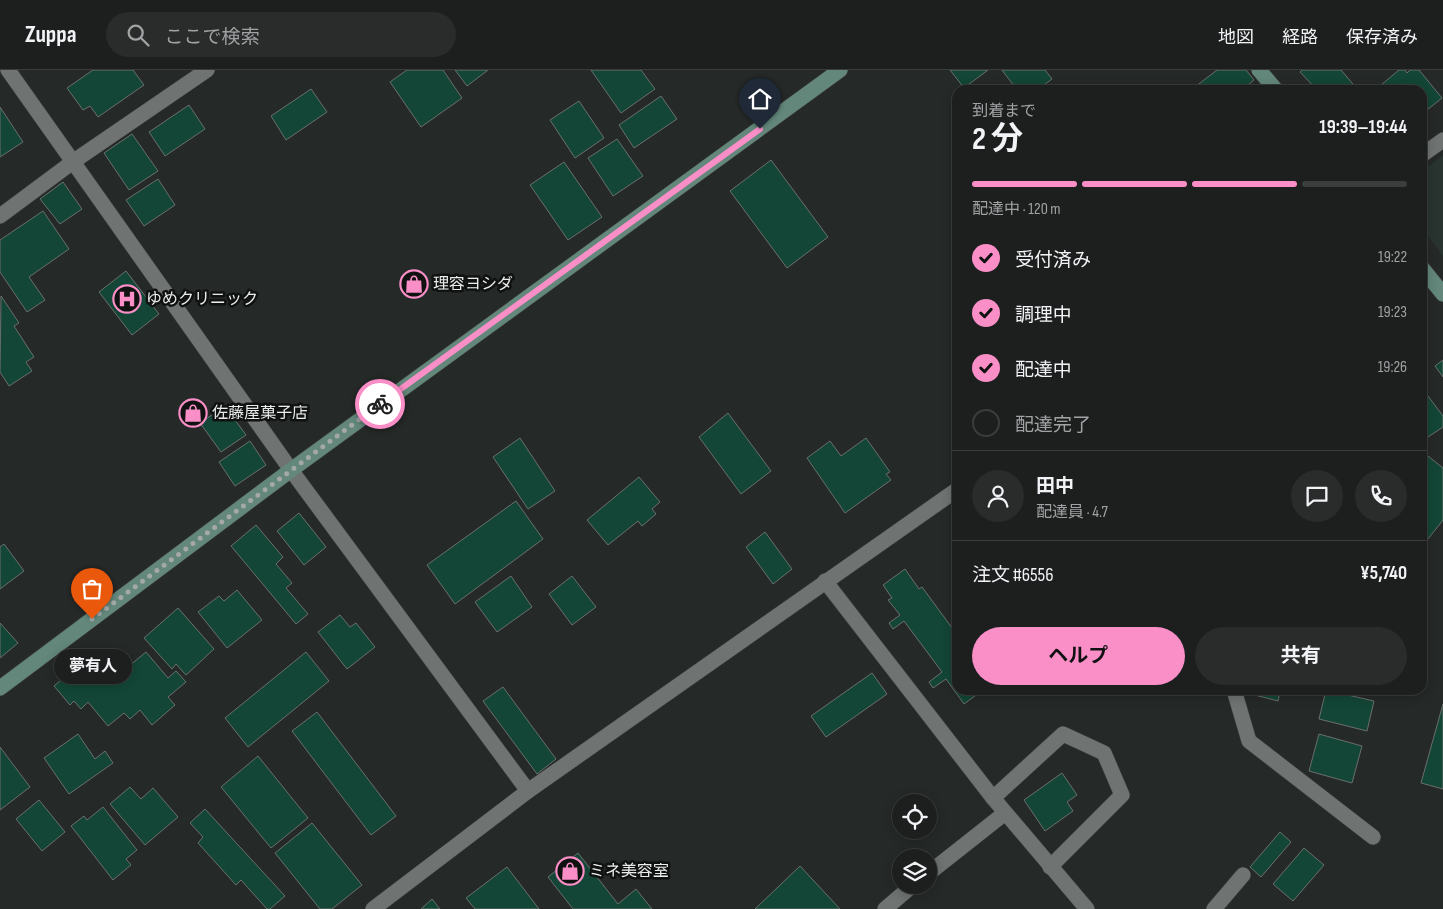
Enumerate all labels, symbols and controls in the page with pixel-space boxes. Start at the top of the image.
search box [106,12,456,57]
text: Zuppa [25,20,76,49]
icon: search [124,21,152,49]
text: ここで検索 [164,26,259,49]
text: 地図 [1218,27,1254,48]
text: 経路 [1282,27,1318,48]
text: 保存済み [1346,27,1418,48]
pin [739,78,781,129]
icon: home [746,85,774,113]
text: 到着まで [972,102,1036,121]
text: 19:39–19:44 [1319,116,1407,139]
text: 2 分 [972,120,1023,159]
text: 配達中 · 120 m [972,200,1061,219]
icon: check [972,244,1000,272]
text: 19:22 [1378,248,1407,267]
text: 受付済み [1015,249,1091,272]
shop icon: 理容ヨシダ [399,269,429,299]
place label: 理容ヨシダ [433,275,513,294]
hospital icon: ゆめクリニック [112,284,142,314]
place label: ゆめクリニック [146,290,258,309]
icon: check [972,299,1000,327]
text: 19:23 [1378,303,1407,322]
text: 調理中 [1015,304,1072,327]
icon: check [972,354,1000,382]
text: 19:26 [1378,358,1407,377]
text: 配達中 [1015,359,1072,382]
courier [355,379,405,429]
icon: bike [366,390,394,418]
shop icon: 佐藤屋菓子店 [178,398,208,428]
place label: 佐藤屋菓子店 [212,404,308,423]
text: 配達完了 [1015,414,1091,437]
button: person [972,470,1024,522]
button: chat [1291,470,1343,522]
button: phone [1355,470,1407,522]
text: 田中 [1036,475,1074,498]
text: 配達員 · 4.7 [1036,503,1108,522]
text: ¥5,740 [1360,562,1407,585]
text: 注文 #6556 [972,564,1054,587]
pin [71,568,113,619]
icon: bag [78,575,106,603]
button: ヘルプ [972,627,1185,685]
button: 共有 [1195,627,1407,685]
callout: 夢有人 [53,649,131,684]
text: 夢有人 [69,657,117,676]
map controls [892,794,937,894]
button: locate [892,794,937,839]
button: layers [892,849,937,894]
shop icon: ミネ美容室 [555,856,585,886]
place label: ミネ美容室 [589,862,669,881]

